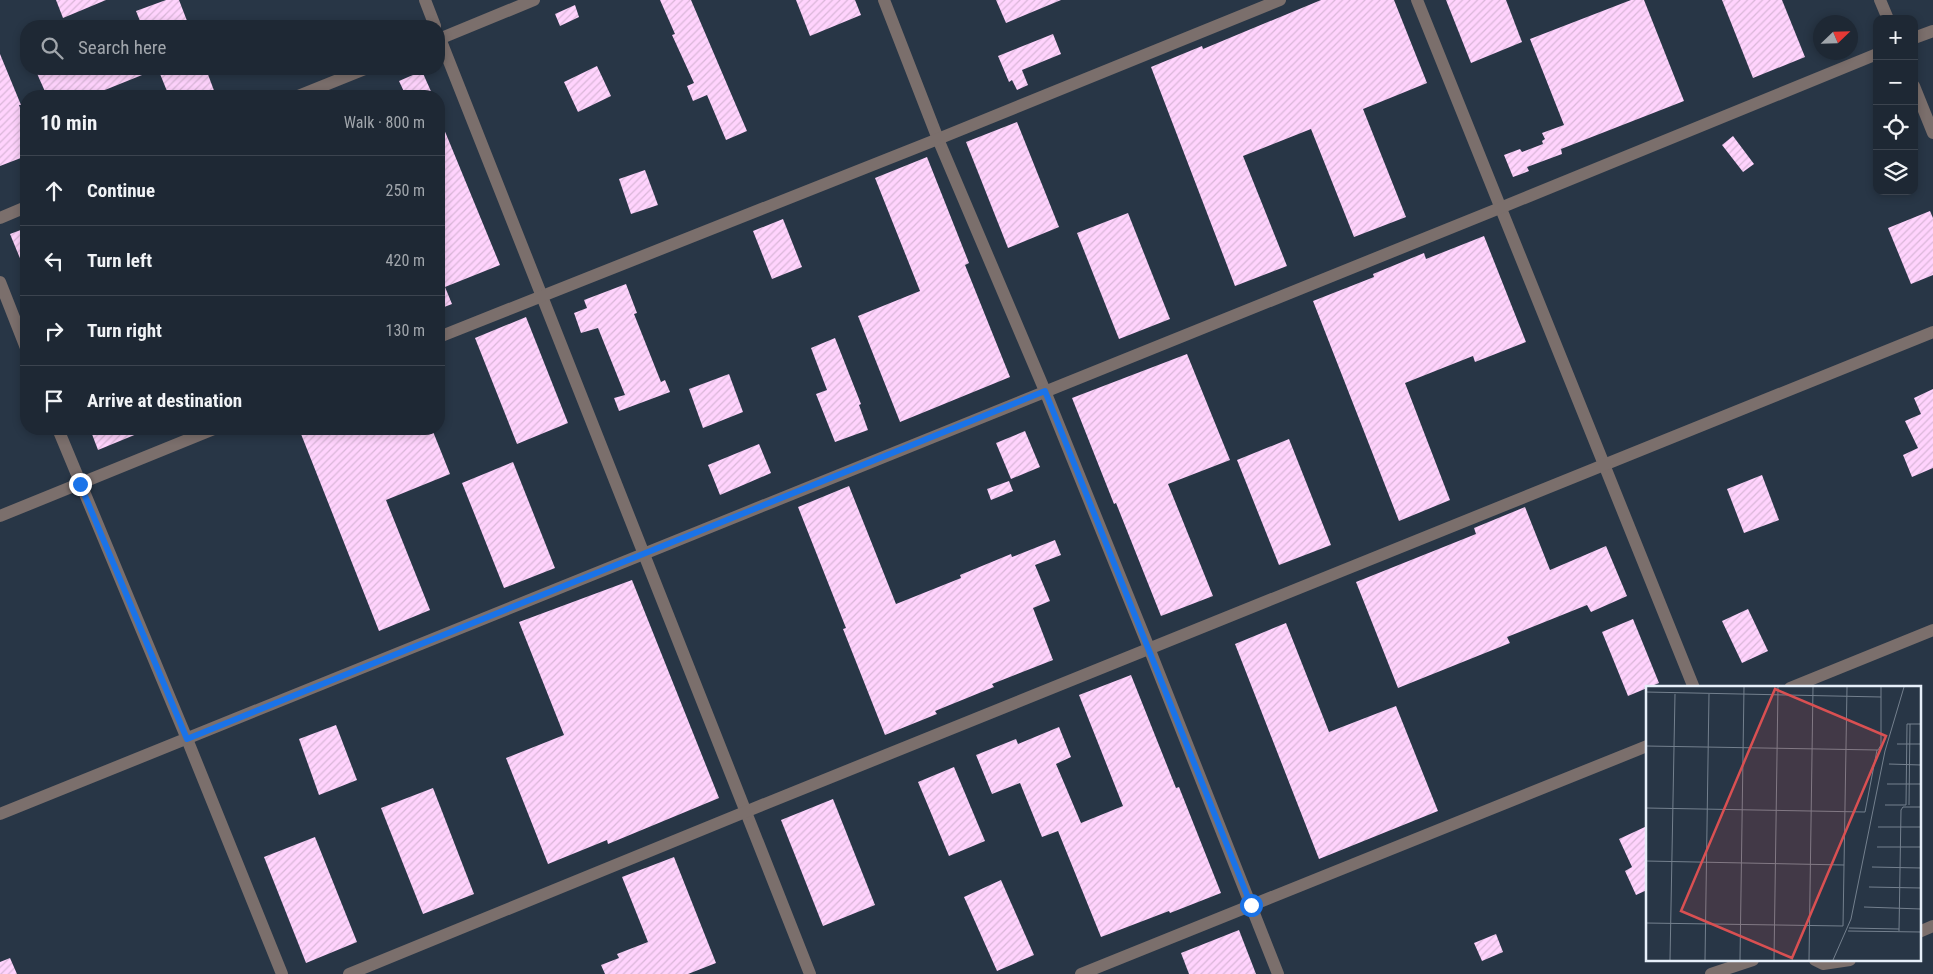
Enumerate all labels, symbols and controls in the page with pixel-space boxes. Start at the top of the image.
north arrow [1813,15,1858,60]
map controls [1873,15,1918,195]
button: + [1873,15,1918,60]
search box [20,20,445,75]
icon: search [38,34,66,62]
text: Search here [78,36,166,59]
button: − [1873,60,1918,105]
button: locate [1873,105,1918,150]
text: 10 min [40,111,97,135]
text: Walk · 800 m [344,113,425,132]
button: layers [1873,150,1918,195]
icon: ahead [40,177,68,205]
text: Continue [87,179,155,202]
text: 250 m [386,181,425,200]
icon: left [40,247,68,275]
text: Turn left [87,249,152,272]
text: 420 m [386,251,425,270]
icon: right [40,317,68,345]
text: Turn right [87,319,162,342]
text: 130 m [386,321,425,340]
icon: arrive [40,387,68,415]
text: Arrive at destination [87,389,242,412]
route end [69,473,92,496]
inset map [1646,686,1920,962]
route start [1240,894,1263,917]

